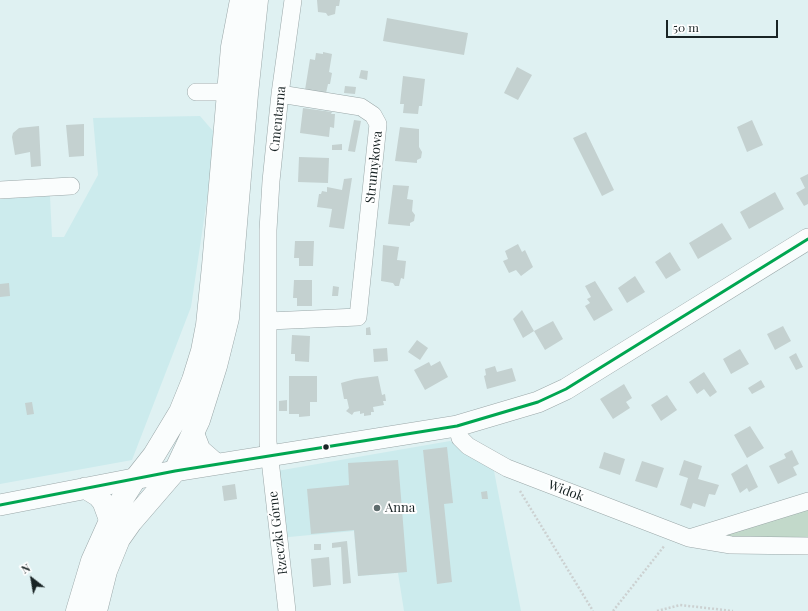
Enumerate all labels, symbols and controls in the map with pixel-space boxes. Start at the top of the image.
scale bar [668,12,780,38]
text: 50 m [673,19,699,35]
street label: Cmentarna [267,85,289,153]
street label: Strumykowa [362,130,386,204]
unlabelled marker [321,442,331,452]
street label: Widok [546,477,586,505]
street label: Rzeczki Górne [265,490,291,576]
place label: Anna [385,500,415,516]
marker: Anna [372,503,382,513]
north arrow [12,559,52,599]
text: N [18,560,33,577]

